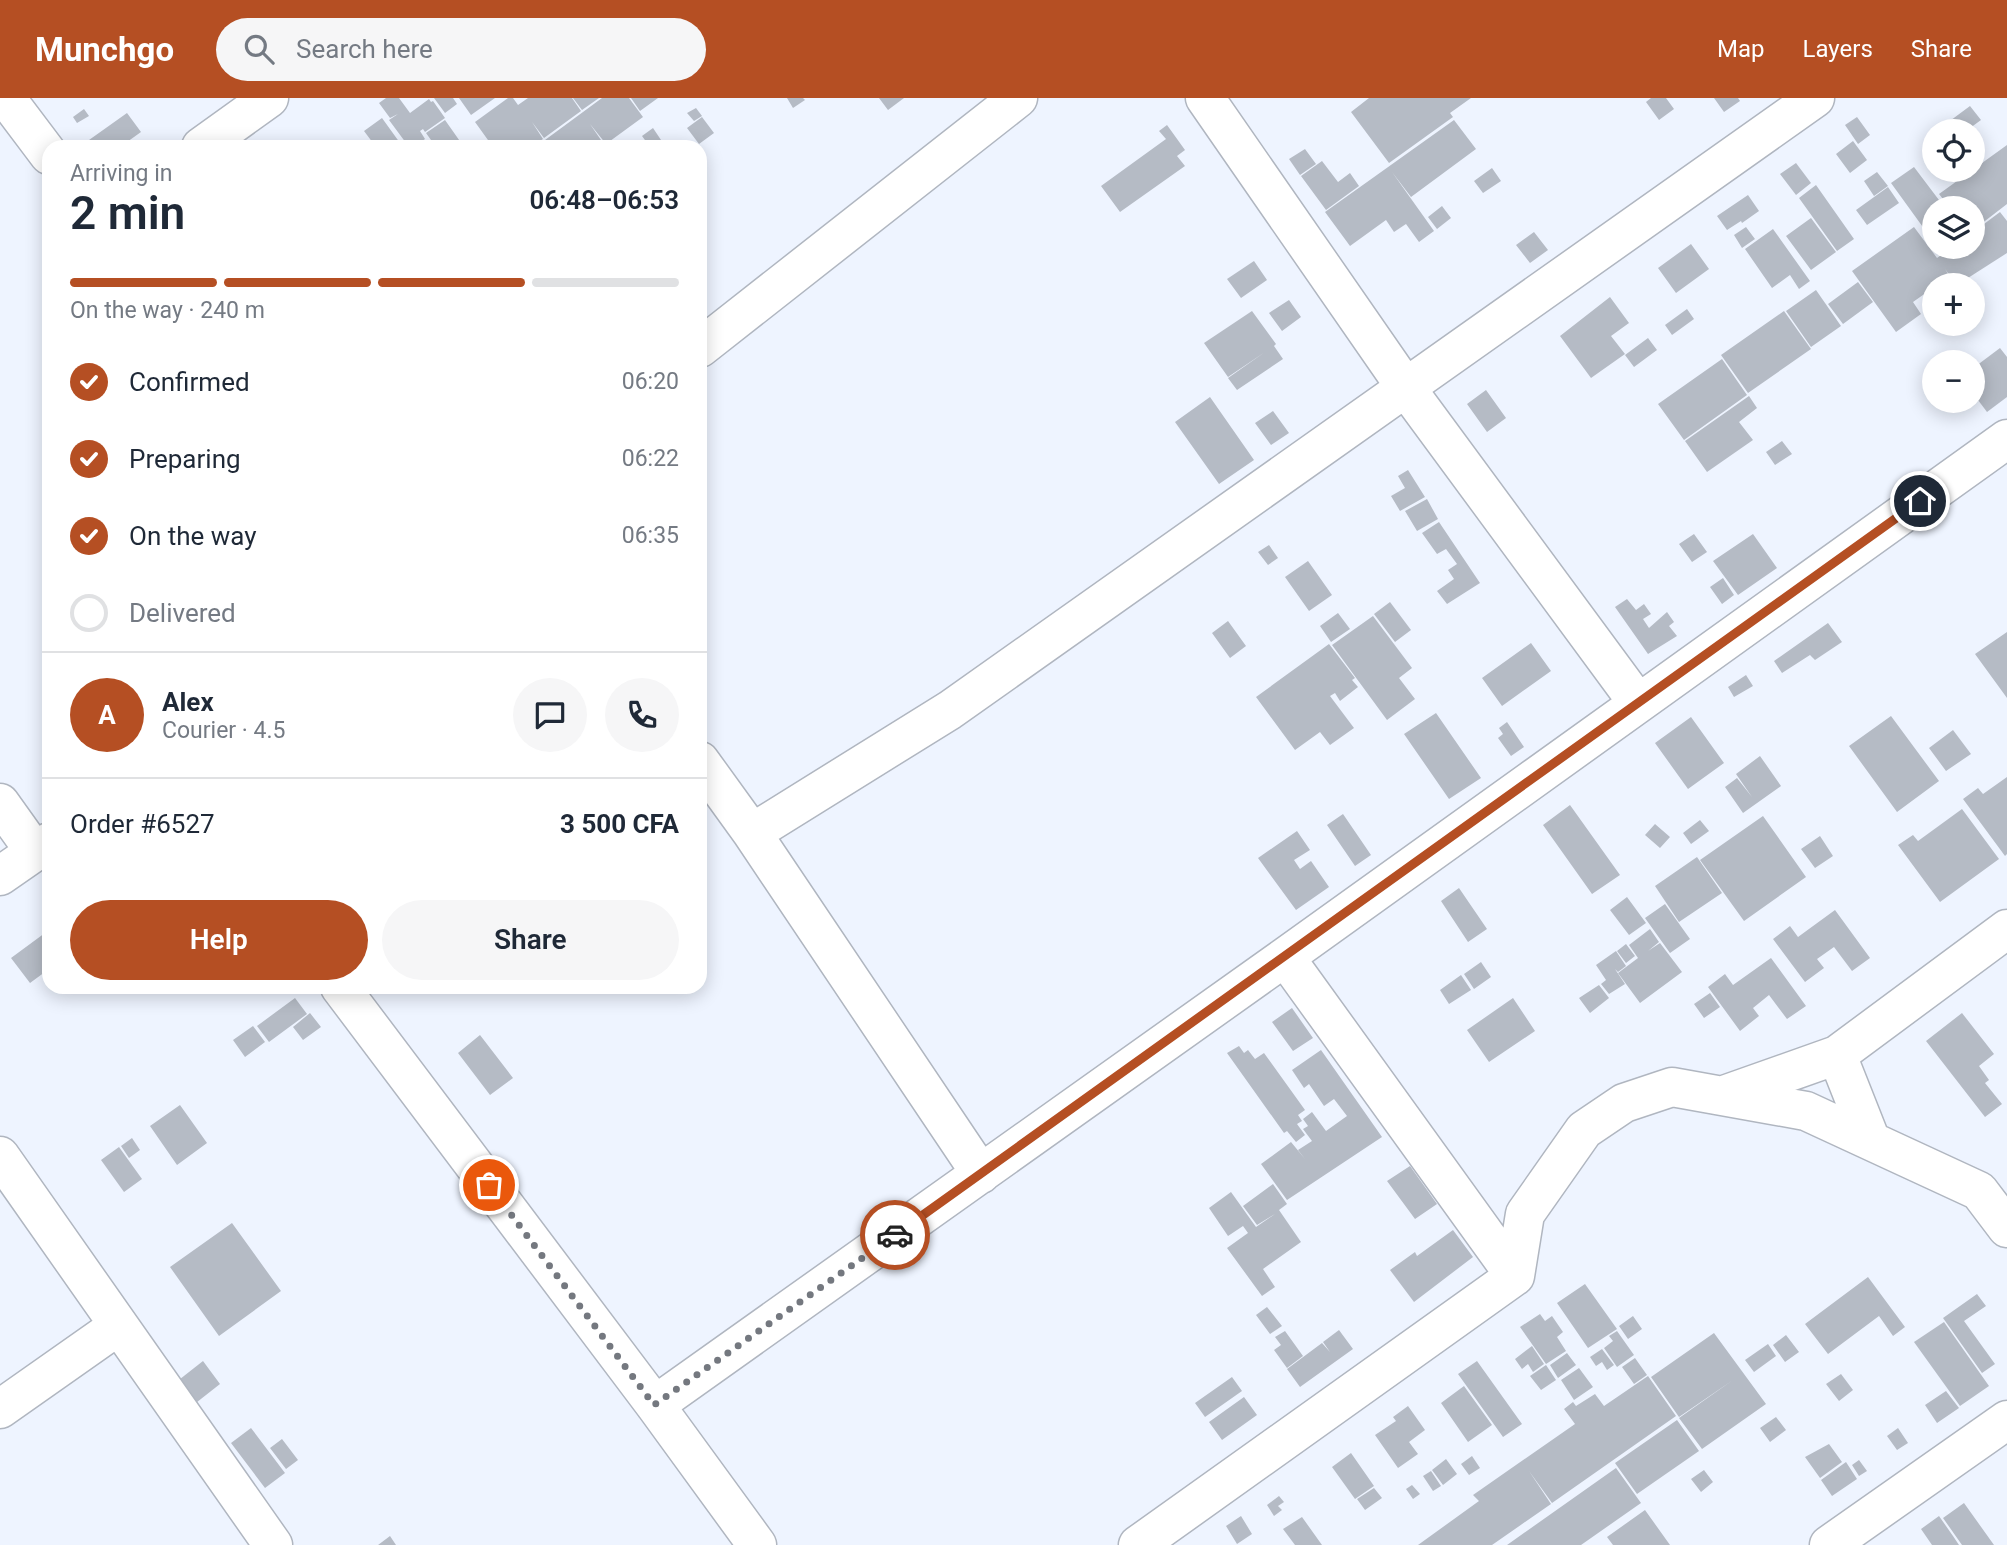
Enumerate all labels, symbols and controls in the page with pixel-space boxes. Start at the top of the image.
search box [216,18,706,81]
text: Munchgo [35,30,174,69]
icon: search [240,30,278,68]
text: Search here [296,34,433,64]
text: Map [1717,35,1765,63]
text: Layers [1803,35,1873,63]
text: Share [1911,35,1972,63]
map controls [1922,119,1985,413]
button: locate [1922,119,1985,182]
text: Arriving in [70,160,173,187]
text: 06:48–06:53 [529,185,679,215]
text: 2 min [70,186,185,240]
button: layers [1922,196,1985,259]
button: + [1922,273,1985,336]
text: On the way · 240 m [70,297,265,324]
button: − [1922,350,1985,413]
icon: check [70,363,108,401]
text: Confirmed [129,367,250,397]
text: 06:20 [622,368,679,395]
icon: check [70,440,108,478]
text: Preparing [129,444,241,474]
text: 06:22 [622,445,679,472]
pin [1890,471,1950,531]
icon: home [1901,482,1939,520]
icon: check [70,517,108,555]
text: On the way [129,521,257,551]
text: 06:35 [622,522,679,549]
text: Delivered [129,598,236,628]
button: chat [513,678,587,752]
button: phone [605,678,679,752]
text: Alex [162,687,214,717]
text: A [98,700,116,730]
text: Courier · 4.5 [162,717,285,744]
text: Order #6527 [70,809,215,839]
text: 3 500 CFA [560,809,679,839]
button: Help [70,900,368,980]
button: Share [382,900,679,980]
pin [459,1155,519,1215]
icon: bag [470,1166,508,1204]
courier [860,1200,930,1270]
icon: car [876,1216,914,1254]

